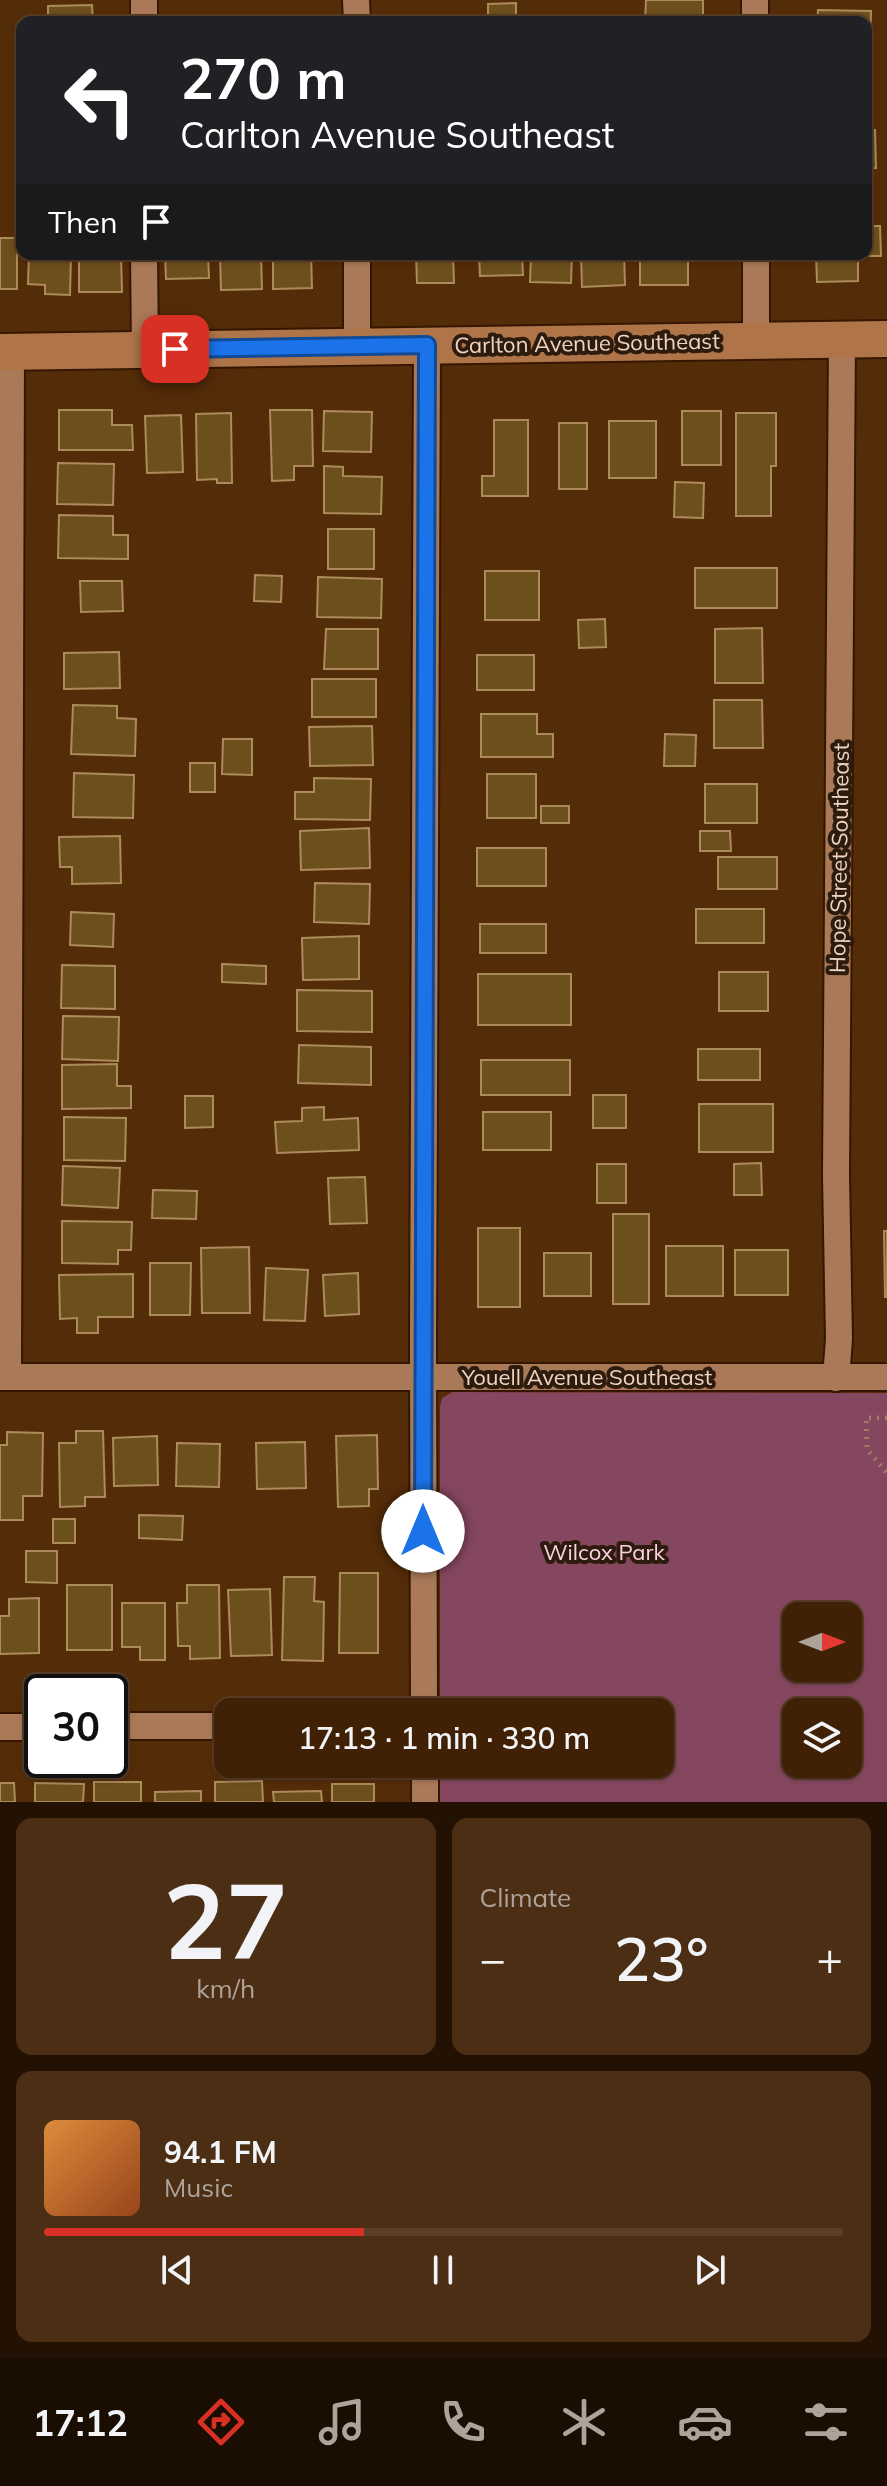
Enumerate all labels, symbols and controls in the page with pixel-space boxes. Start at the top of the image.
text: 270 m [180,43,347,113]
icon: left [48,48,152,152]
text: Carlton Avenue Southeast [180,112,614,157]
icon: arrive [134,200,178,244]
text: Then [48,203,118,241]
pin [141,315,209,383]
icon: arrive [153,327,197,371]
street label: Carlton Avenue Southeast [454,327,720,359]
street label: Hope Street Southeast [823,742,855,973]
street label: Youell Avenue Southeast [461,1363,713,1391]
position arrow [381,1489,465,1573]
park label: Wilcox Park [543,1538,666,1566]
north arrow [782,1602,862,1682]
map controls [782,1602,862,1778]
speed limit sign: 30 [24,1674,128,1778]
button: layers [782,1698,862,1778]
text: 17:13 · 1 min · 330 m [298,1719,590,1757]
text: 27 [163,1854,288,1985]
text: Climate [480,1881,571,1914]
text: 23° [614,1921,709,1996]
text: − [480,1931,506,1986]
text: + [817,1931,843,1986]
text: km/h [196,1972,255,2005]
text: 94.1 FM [164,2133,277,2171]
text: Music [164,2171,233,2204]
icon: previous [155,2248,199,2292]
icon: pause [421,2248,465,2292]
icon: next [688,2248,732,2292]
icon: directions [193,2394,249,2450]
icon: music [314,2394,370,2450]
icon: phone [435,2394,491,2450]
icon: climate [556,2394,612,2450]
icon: car [677,2394,733,2450]
icon: filters [798,2394,854,2450]
text: 17:12 [33,2400,128,2445]

